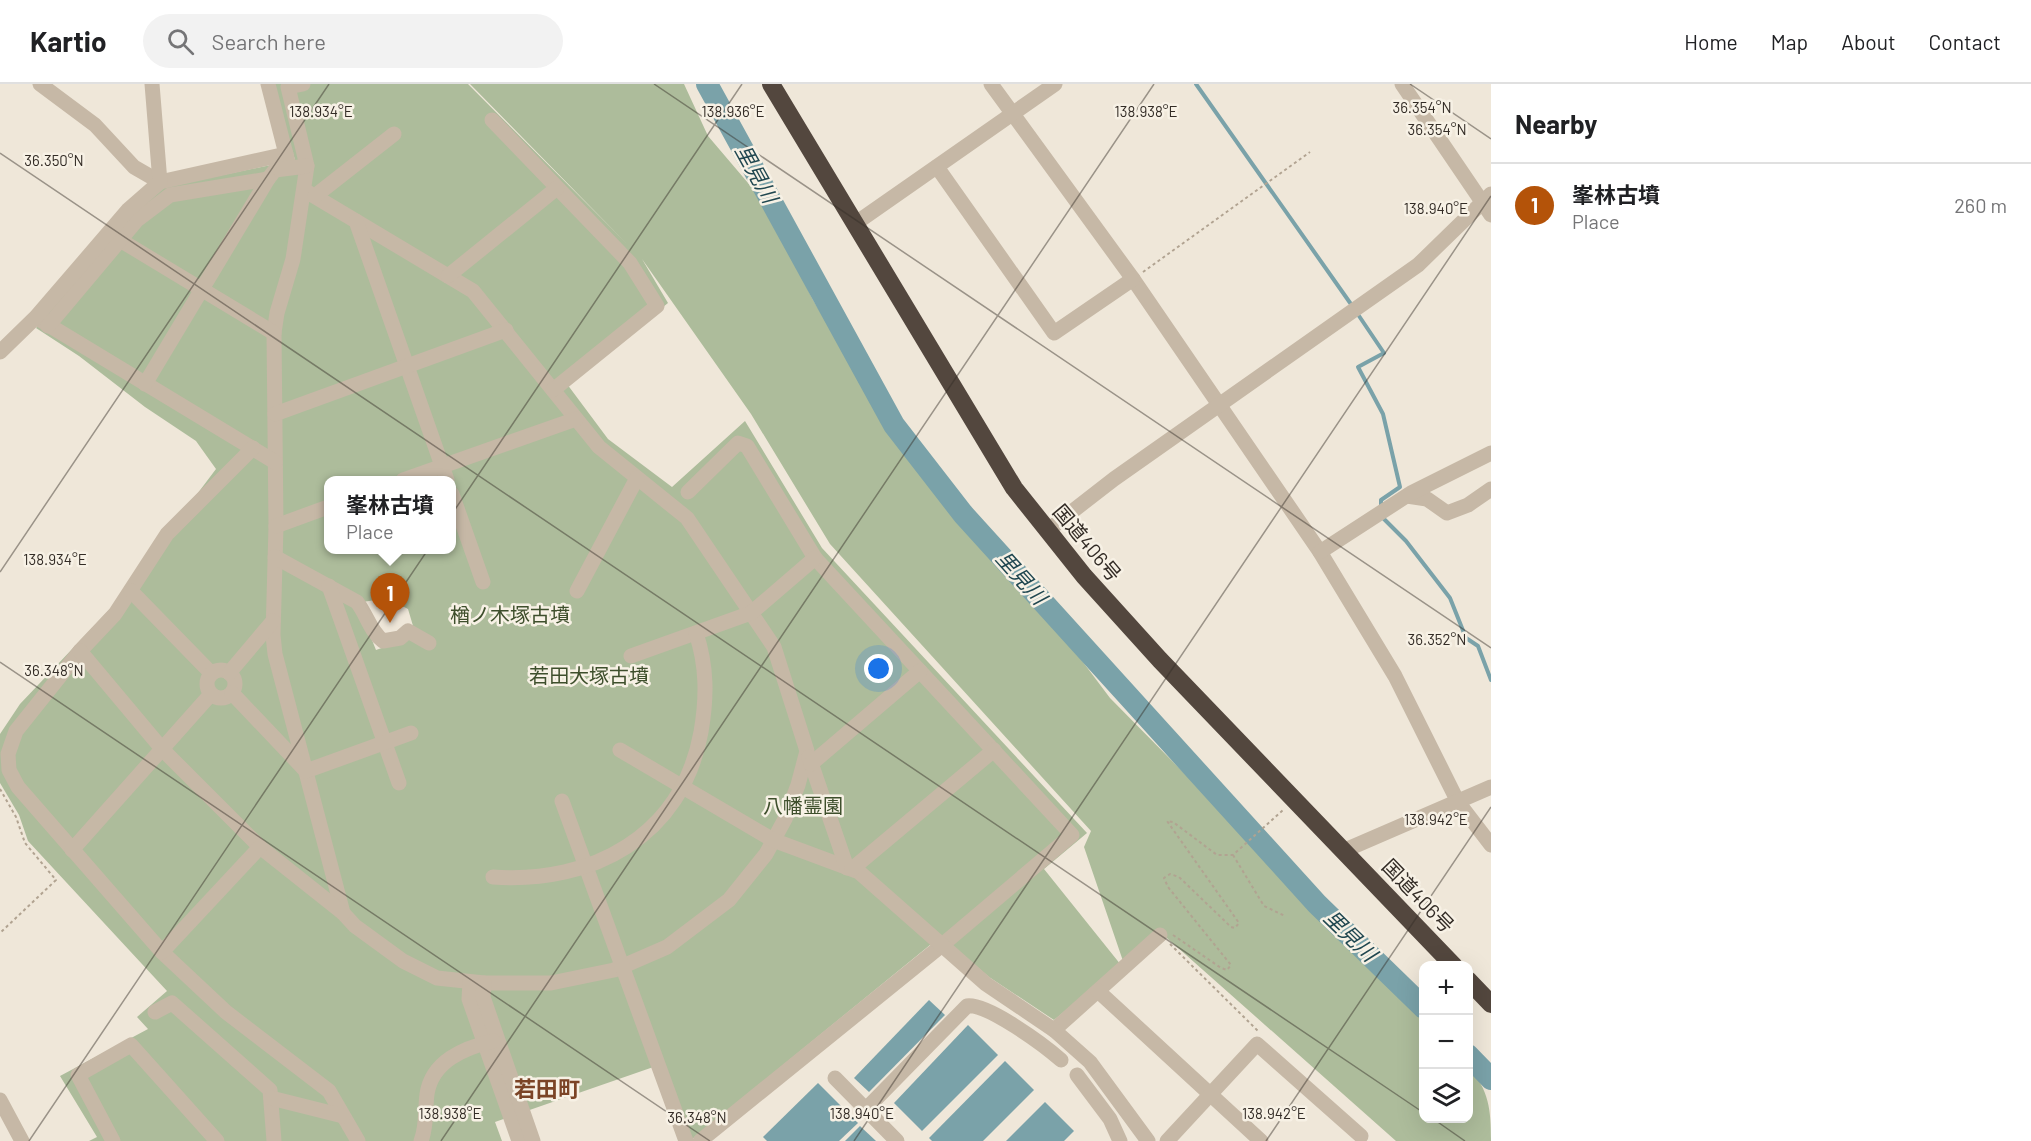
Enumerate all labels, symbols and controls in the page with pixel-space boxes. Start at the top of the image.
search box [143,14,563,68]
text: Kartio [30,24,107,58]
icon: search [164,25,197,58]
text: Search here [212,28,326,54]
text: Home [1684,29,1738,54]
text: Map [1771,29,1808,54]
text: About [1841,29,1896,54]
text: Contact [1929,29,2001,54]
text: 36.354°N [1392,98,1452,116]
text: 138.934°E [289,102,353,120]
text: 138.936°E [701,102,765,120]
text: 138.938°E [1114,102,1178,120]
text: Nearby [1515,108,1597,139]
text: 36.354°N [1407,120,1467,138]
water label: 里見川 [731,140,784,209]
text: 36.350°N [24,151,84,169]
text: 峯林古墳 [1572,181,1660,207]
text: 1 [1531,193,1538,217]
text: 260 m [1954,193,2007,217]
text: 138.940°E [1404,199,1468,217]
text: Place [1572,209,1620,233]
popup [324,476,456,554]
text: 峯林古墳 [346,491,434,517]
street label: 国道406号 [1049,499,1127,586]
text: Place [346,519,394,543]
water label: 里見川 [992,545,1054,610]
text: 138.934°E [23,550,87,568]
pin: 1 [370,574,410,623]
park label: 楢ノ木塚古墳 [450,602,570,626]
text: 36.352°N [1408,630,1466,648]
your location [864,654,893,683]
text: 36.348°N [24,661,84,679]
park label: 若田大塚古墳 [529,663,649,687]
park label: 八幡霊園 [763,793,843,817]
text: 138.942°E [1404,810,1468,828]
street label: 国道406号 [1378,854,1460,937]
water label: 里見川 [1320,904,1384,967]
map controls [1419,961,1473,1123]
button: + [1419,961,1473,1015]
button: − [1419,1015,1473,1069]
button: layers [1419,1069,1473,1123]
district label: 若田町 [514,1075,580,1101]
text: 138.938°E [418,1104,482,1122]
text: 138.940°E [830,1104,894,1122]
text: 138.942°E [1242,1104,1306,1122]
text: 36.348°N [667,1108,727,1126]

